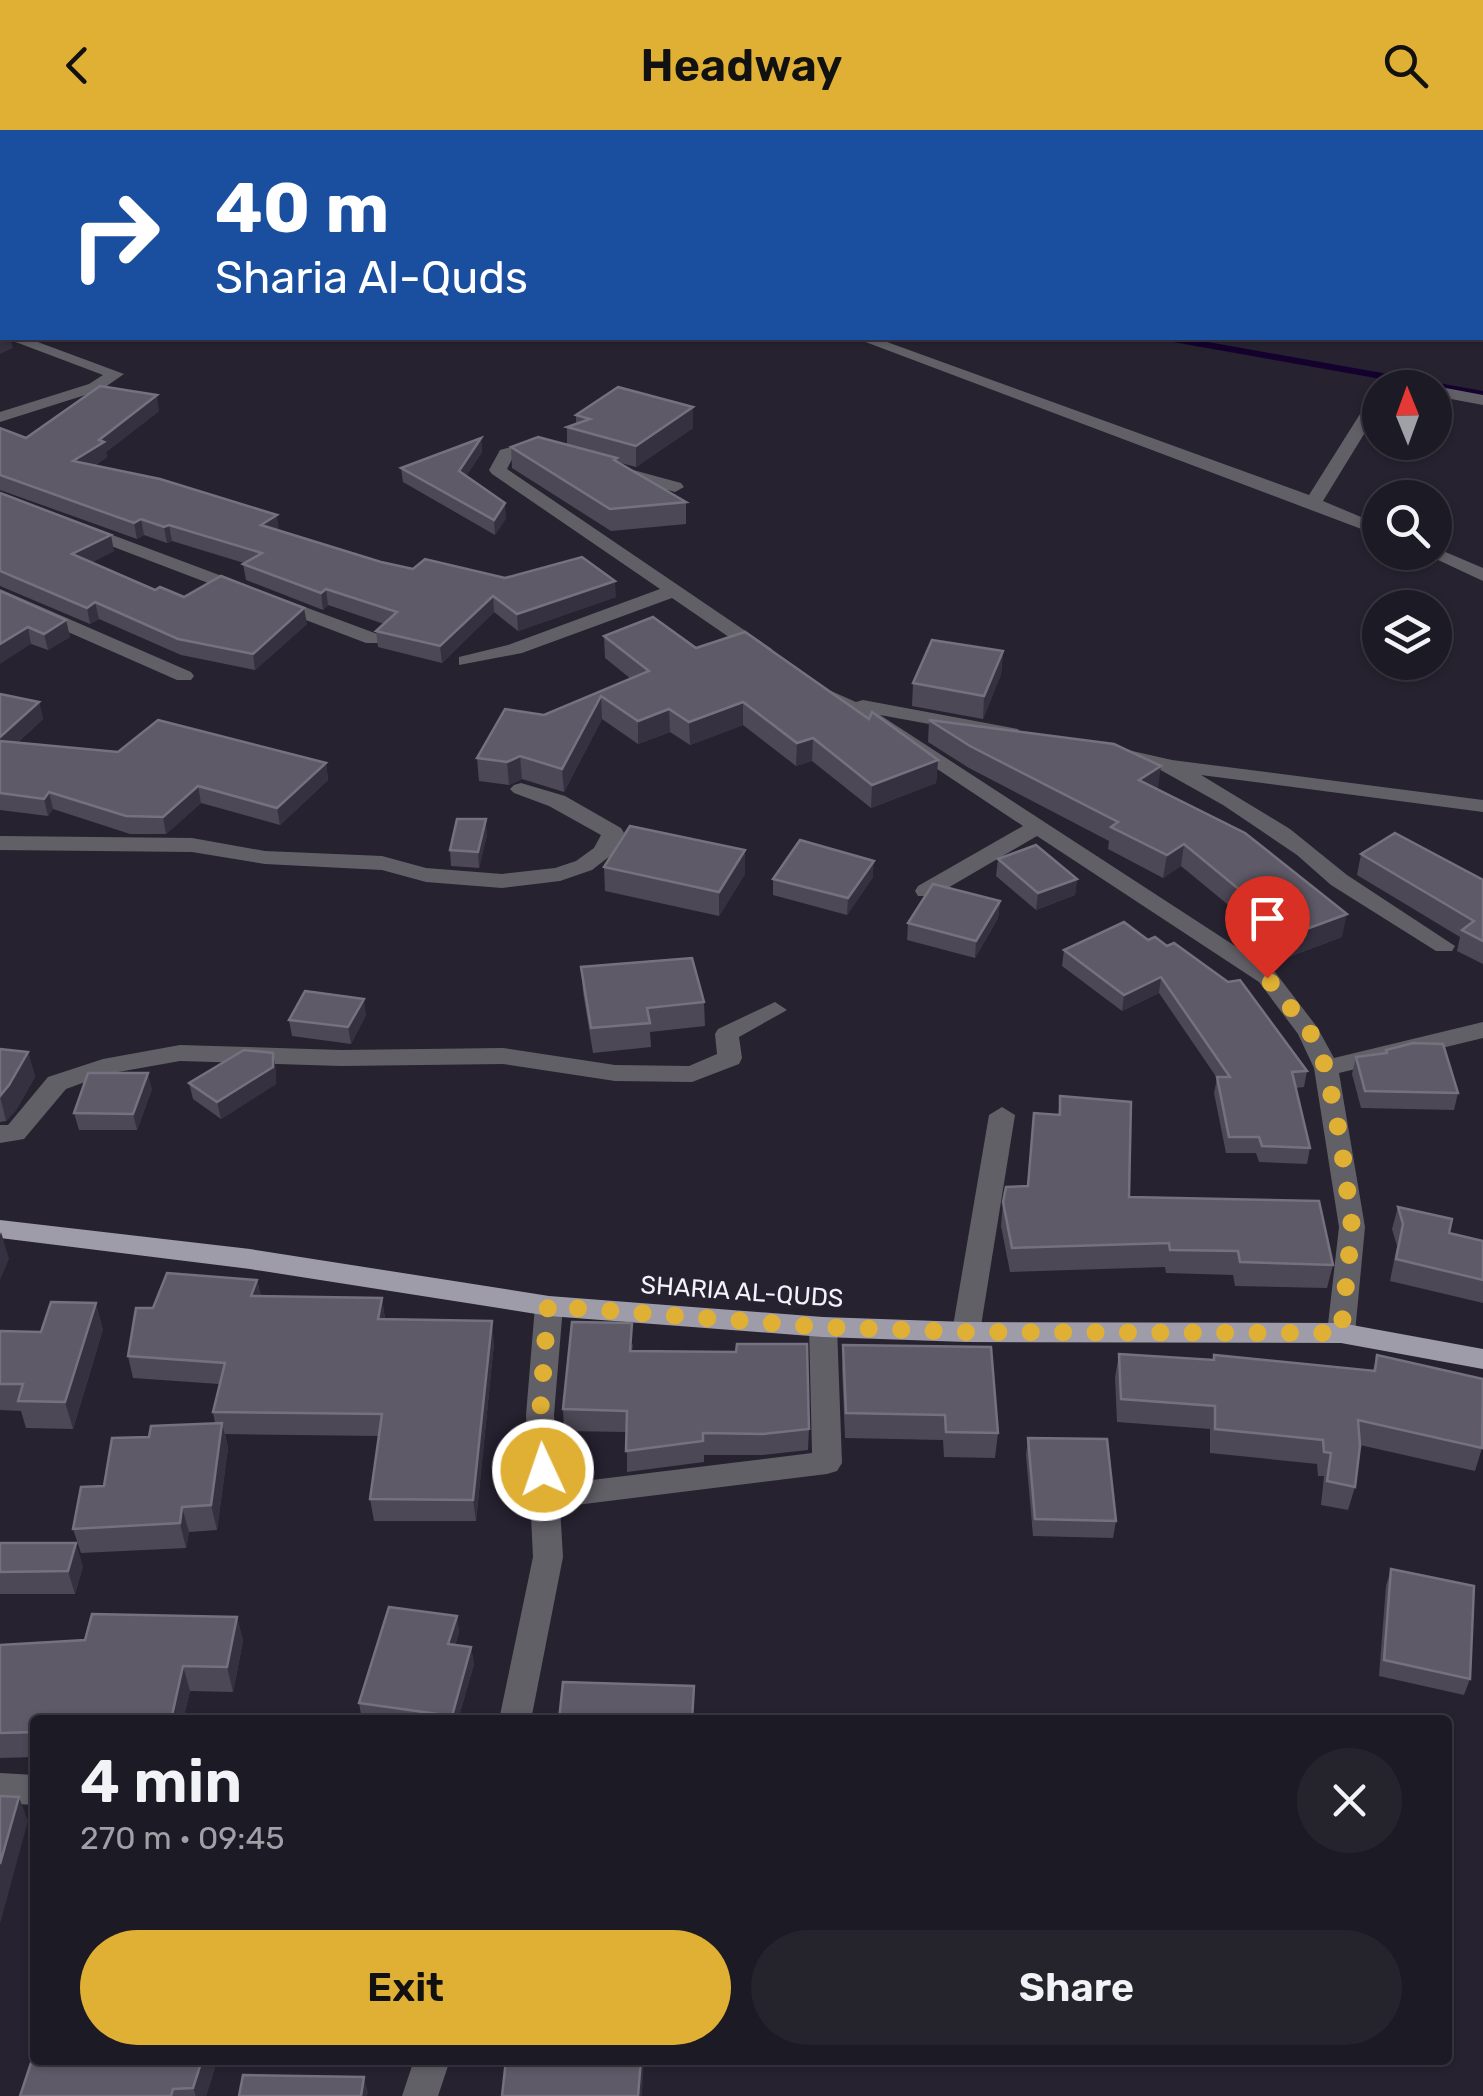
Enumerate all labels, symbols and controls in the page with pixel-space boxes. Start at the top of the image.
icon: back [50,38,105,93]
icon: search [1378,38,1433,93]
text: Headway [641,39,842,92]
text: 40 m [215,167,389,250]
icon: right [50,170,180,300]
text: Sharia Al-Quds [215,251,528,304]
north arrow [1362,370,1452,460]
map controls [1362,370,1452,680]
button: search [1362,480,1452,570]
button: layers [1362,590,1452,680]
pin [1225,876,1310,979]
icon: arrive [1240,891,1295,946]
street label: SHARIA AL-QUDS [639,1270,844,1313]
position arrow [491,1418,595,1522]
text: 4 min [80,1746,242,1817]
button: close [1297,1748,1402,1853]
text: 270 m · 09:45 [80,1819,284,1857]
button: Exit [80,1930,731,2045]
button: Share [751,1930,1402,2045]

